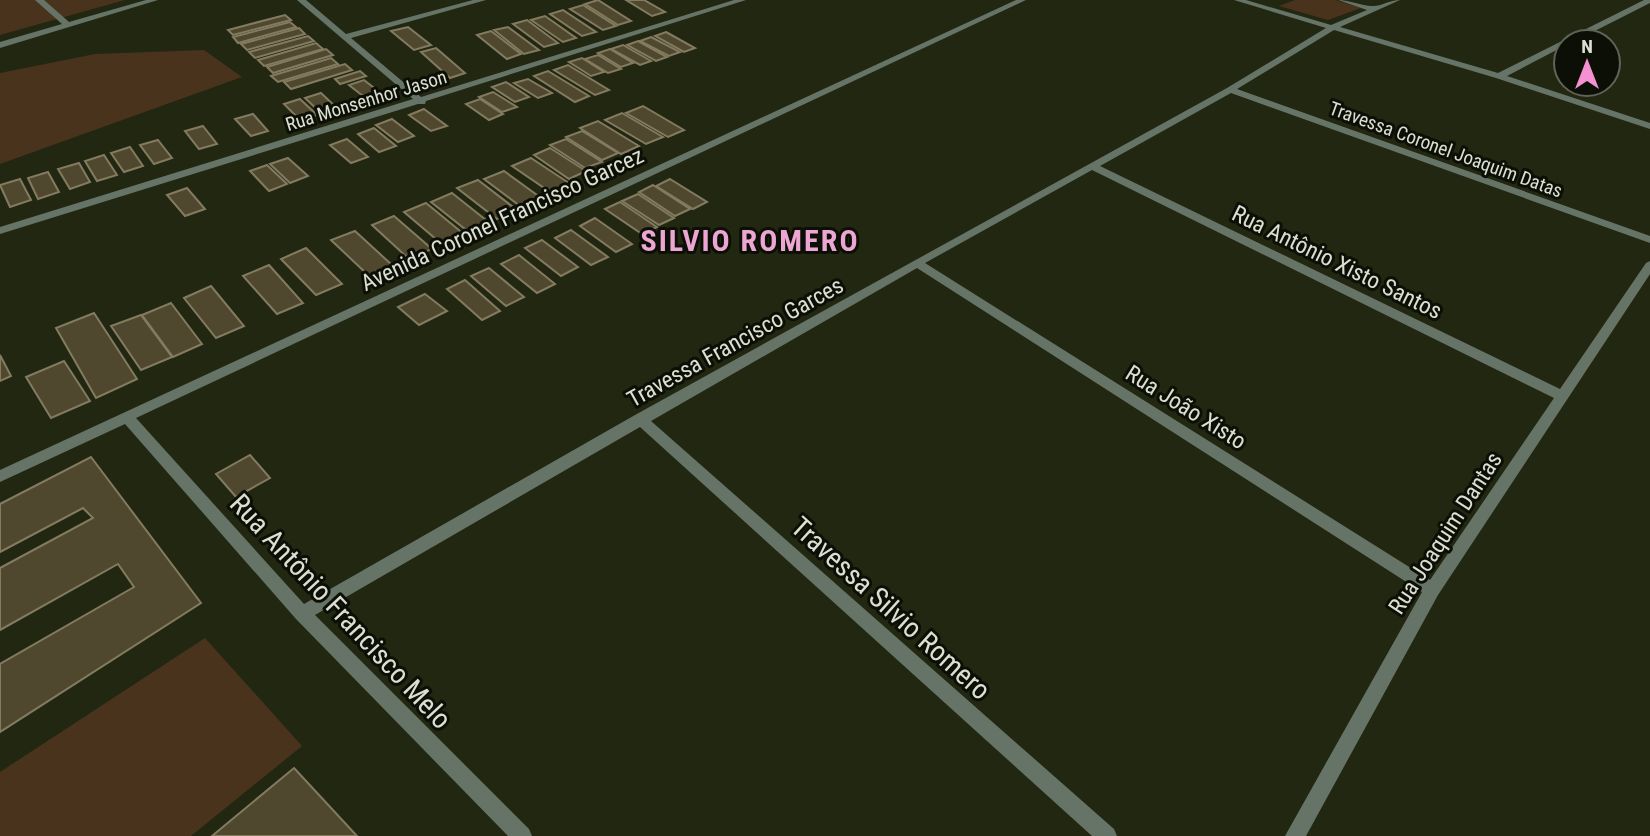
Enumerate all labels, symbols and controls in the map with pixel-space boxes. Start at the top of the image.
north arrow [1552,28,1622,98]
text: N [1581,35,1593,58]
street label: Rua Monsenhor Jason [283,65,449,136]
street label: Travessa Coronel Joaquim Datas [1326,97,1566,202]
street label: Avenida Coronel Francisco Garcez [357,142,648,297]
street label: Rua Antônio Xisto Santos [1228,200,1446,325]
district label: SILVIO ROMERO [641,223,859,258]
street label: Travessa Francisco Garces [622,272,848,413]
street label: Rua João Xisto [1121,360,1251,455]
street label: Rua Joaquim Dantas [1383,447,1508,619]
street label: Rua Antônio Francisco Melo [223,487,458,736]
street label: Travessa Silvio Romero [784,510,997,707]

